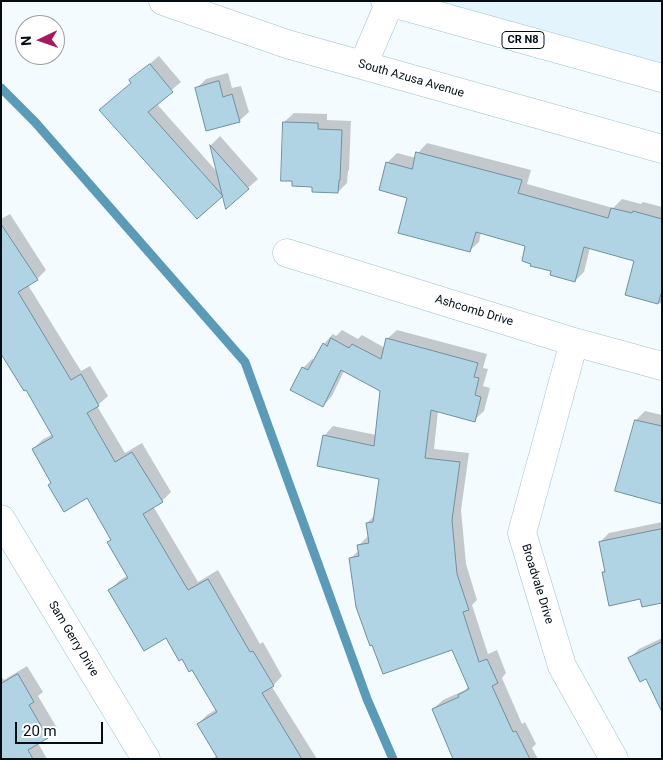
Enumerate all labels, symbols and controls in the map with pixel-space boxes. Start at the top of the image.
north arrow [15,15,65,65]
road number: CR N8 [502,32,544,48]
text: N [18,35,34,46]
street label: South Azusa Avenue [356,57,466,101]
street label: Ashcomb Drive [433,292,515,330]
street label: Broadvale Drive [518,542,556,626]
street label: Sam Gerry Drive [45,599,101,679]
scale bar [18,712,105,744]
text: 20 m [23,722,57,740]

